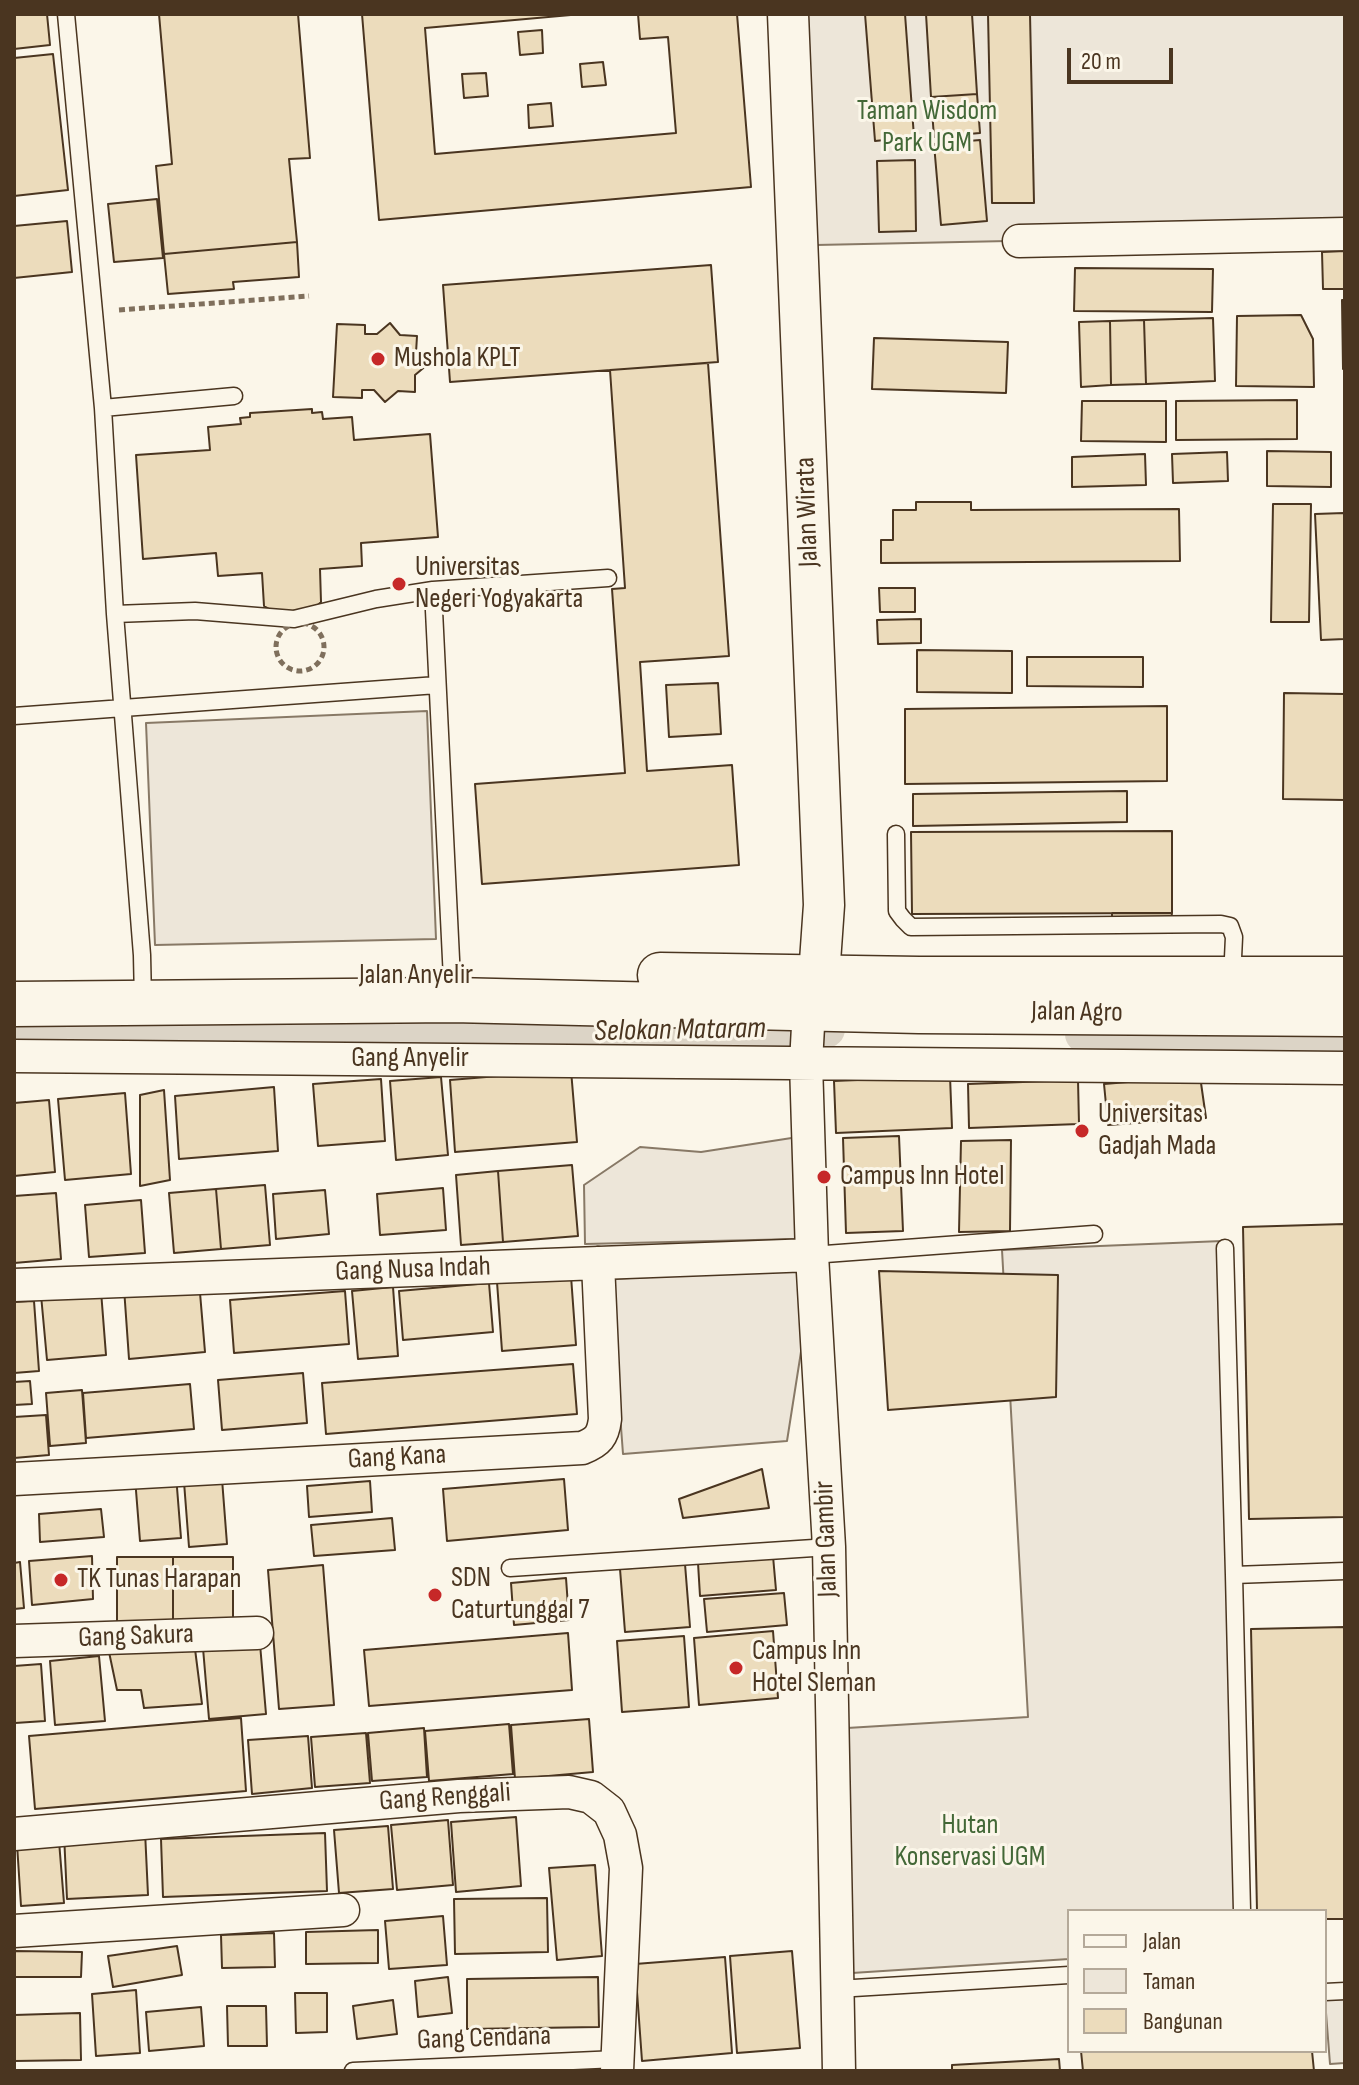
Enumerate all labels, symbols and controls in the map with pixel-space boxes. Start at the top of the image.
scale bar [1071,32,1177,82]
text: 20 m [1081,47,1121,76]
park label: Taman Wisdom Park UGM [857,95,997,161]
place label: Mushola KPLT [394,342,521,376]
marker: Mushola KPLT [369,350,387,368]
street label: Jalan Wirata [789,456,827,568]
place label: Universitas Negeri Yogyakarta [415,551,583,617]
marker: Universitas Negeri Yogyakarta [390,575,408,593]
street label: Jalan Anyelir [359,959,473,993]
street label: Jalan Agro [1031,995,1123,1031]
water label: Selokan Mataram [594,1012,766,1050]
street label: Gang Anyelir [351,1042,469,1076]
place label: Universitas Gadjah Mada [1098,1098,1216,1164]
marker: Universitas Gadjah Mada [1073,1122,1091,1140]
place label: Campus Inn Hotel [840,1160,1004,1194]
marker: Campus Inn Hotel [815,1168,833,1186]
street label: Gang Nusa Indah [335,1250,491,1290]
street label: Gang Kana [347,1439,447,1477]
street label: Jalan Gambir [808,1480,846,1598]
place label: SDN Caturtunggal 7 [451,1562,589,1628]
place label: TK Tunas Harapan [77,1563,242,1597]
marker: TK Tunas Harapan [52,1571,70,1589]
marker: SDN Caturtunggal 7 [426,1586,444,1604]
street label: Gang Sakura [78,1618,194,1656]
place label: Campus Inn Hotel Sleman [752,1635,876,1701]
marker: Campus Inn Hotel Sleman [727,1659,745,1677]
street label: Gang Renggali [378,1777,512,1819]
park label: Hutan Konservasi UGM [895,1809,1045,1875]
legend [1067,1909,1327,2053]
text: Jalan [1143,1927,1181,1956]
text: Taman [1143,1967,1195,1996]
text: Bangunan [1143,2007,1223,2036]
street label: Gang Cendana [416,2020,552,2058]

